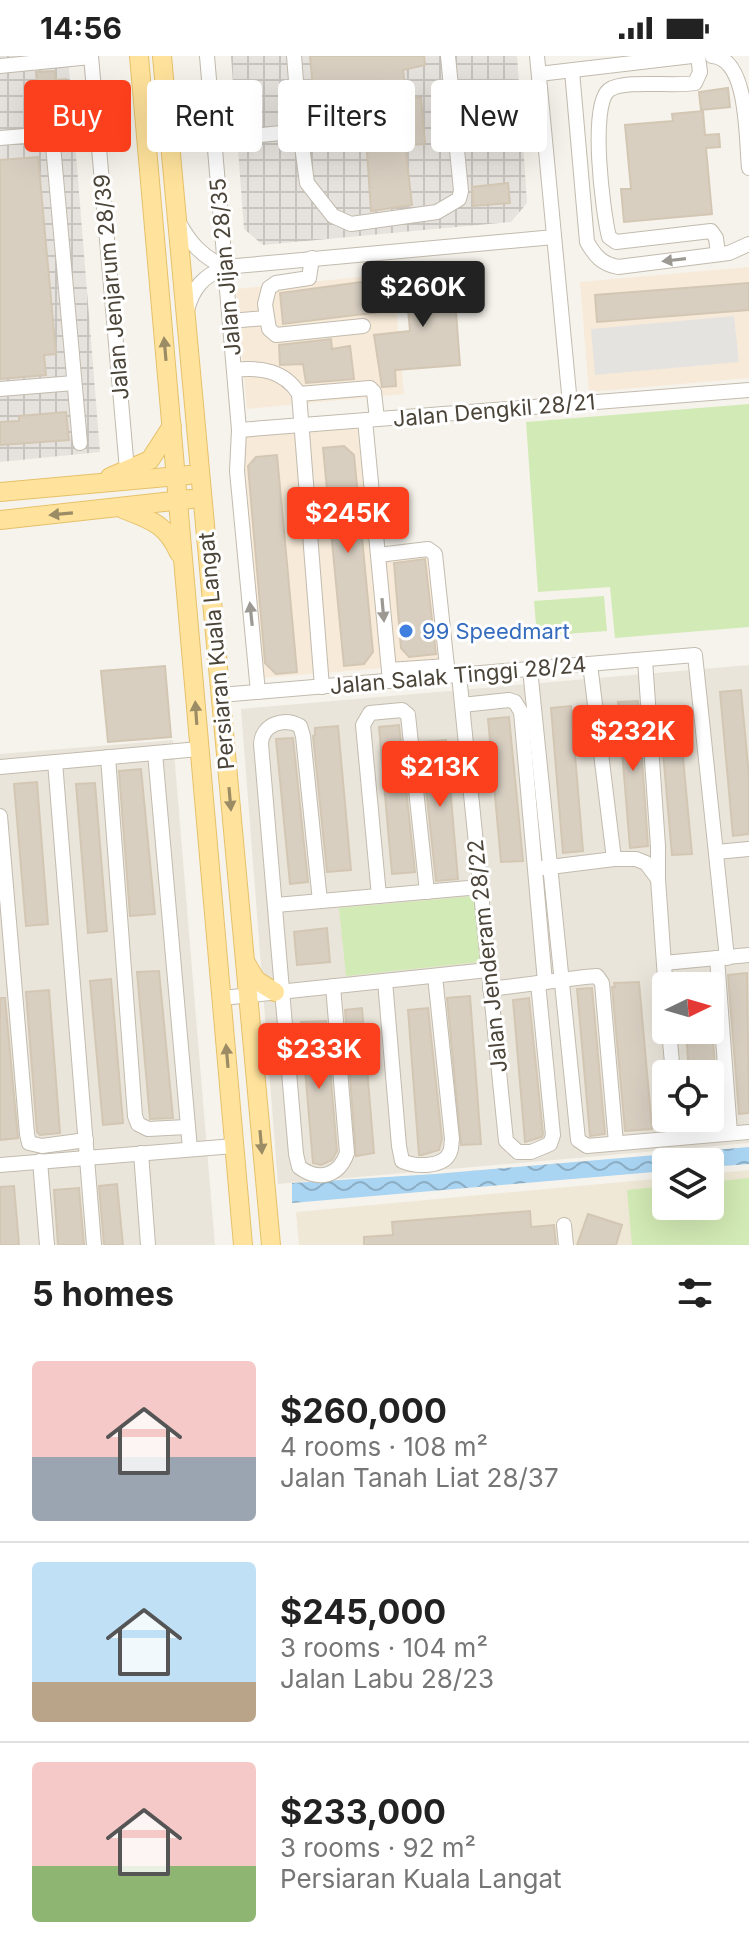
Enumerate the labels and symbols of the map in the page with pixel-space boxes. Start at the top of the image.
street label: Jalan Jenjarum 28/39 [88,173,134,401]
street label: Jalan Jijan 28/35 [204,177,246,357]
one-way arrow [661,254,686,267]
pin: $260K [367,261,479,329]
one-way arrow [159,336,172,361]
street label: Jalan Dengkil 28/21 [392,388,596,432]
pin: $245K [292,487,404,555]
one-way arrow [48,508,73,521]
street label: Persiaran Kuala Langat [193,531,239,771]
one-way arrow [377,597,390,622]
one-way arrow [244,601,257,626]
place label: 99 Speedmart [422,618,570,644]
marker: 99 Speedmart [397,622,415,640]
street label: Jalan Salak Tinggi 28/24 [329,651,587,699]
one-way arrow [189,700,202,725]
pin: $232K [577,705,689,773]
pin: $213K [384,741,496,809]
one-way arrow [223,787,236,812]
street label: Jalan Jenderam 28/22 [462,838,512,1074]
north arrow [652,972,724,1044]
pin: $233K [263,1023,375,1091]
one-way arrow [220,1043,233,1068]
one-way arrow [254,1130,267,1155]

